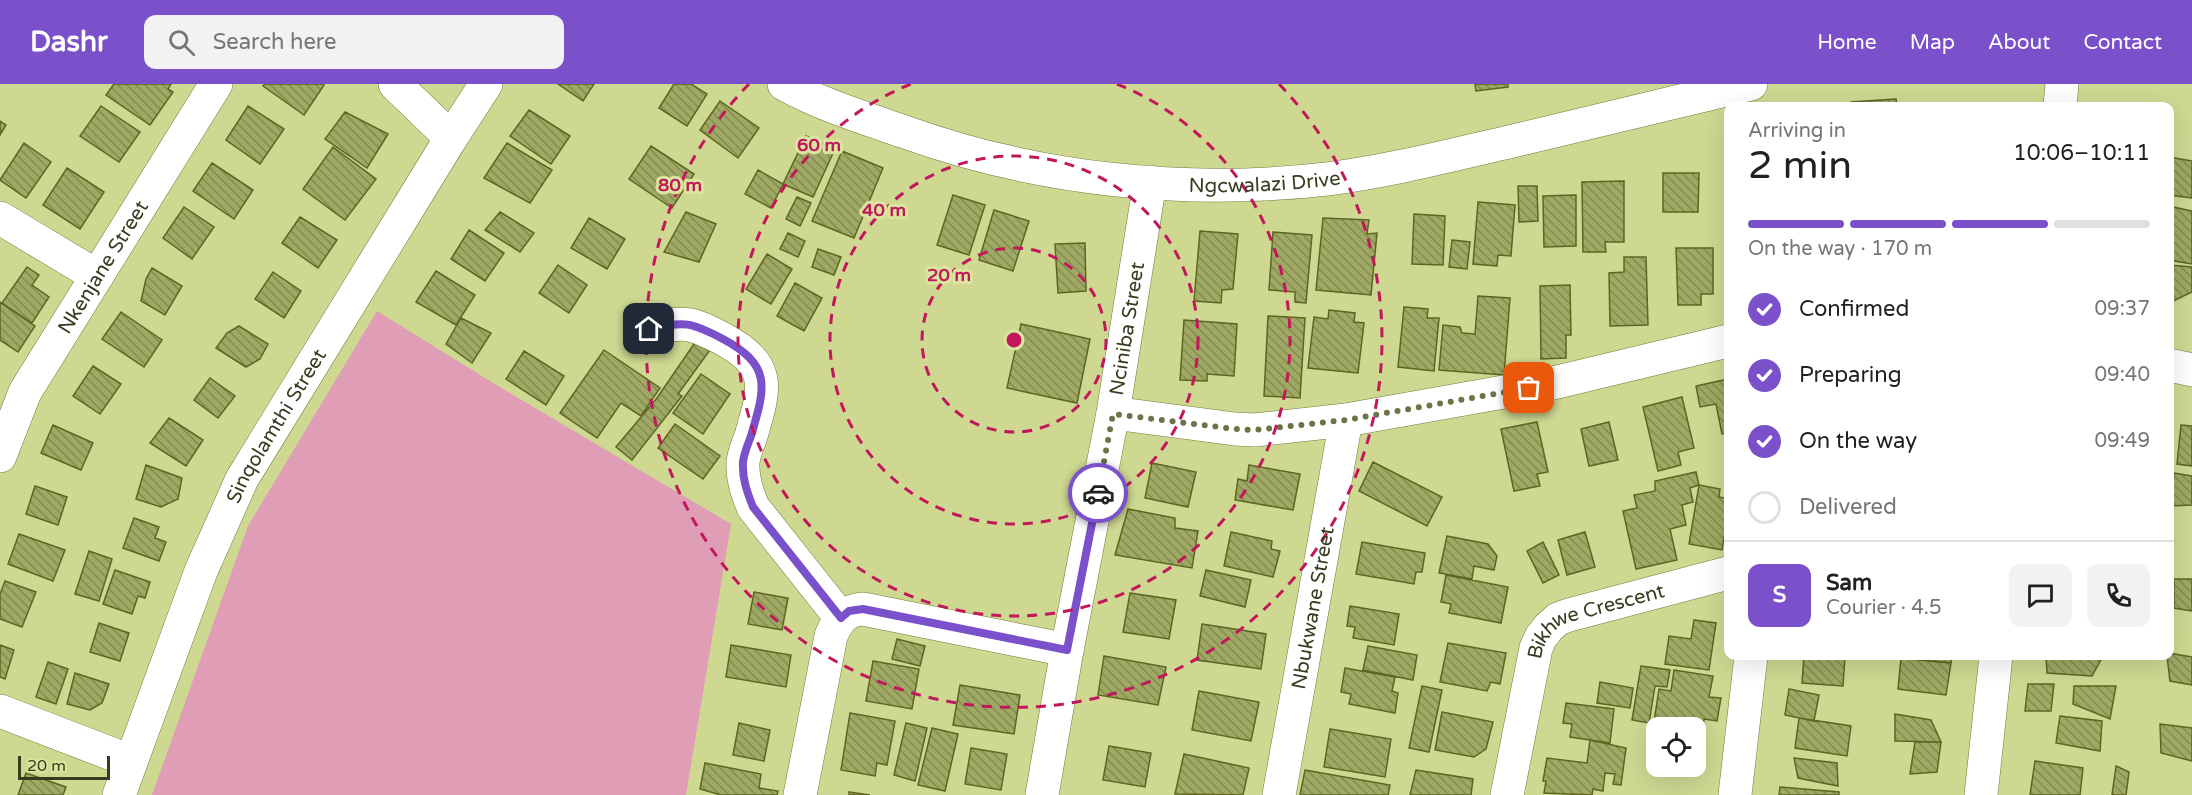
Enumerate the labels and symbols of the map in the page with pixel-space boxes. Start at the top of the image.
text: 60 m [797,134,841,156]
street label: Ngcwalazi Drive [1188,166,1342,198]
text: 80 m [658,174,702,196]
street label: Nkenjane Street [53,196,154,338]
text: 40 m [862,199,906,221]
street label: Nciniba Street [1105,260,1150,397]
text: 20 m [927,264,971,286]
pin [623,303,674,354]
centre of rings [1004,330,1024,350]
street label: Sinqolamthi Street [222,345,332,507]
pin [1503,362,1554,413]
courier [1068,463,1128,523]
street label: Nbukwane Street [1287,525,1340,691]
street label: Bikhwe Crescent [1523,579,1668,661]
scale bar [18,753,110,780]

